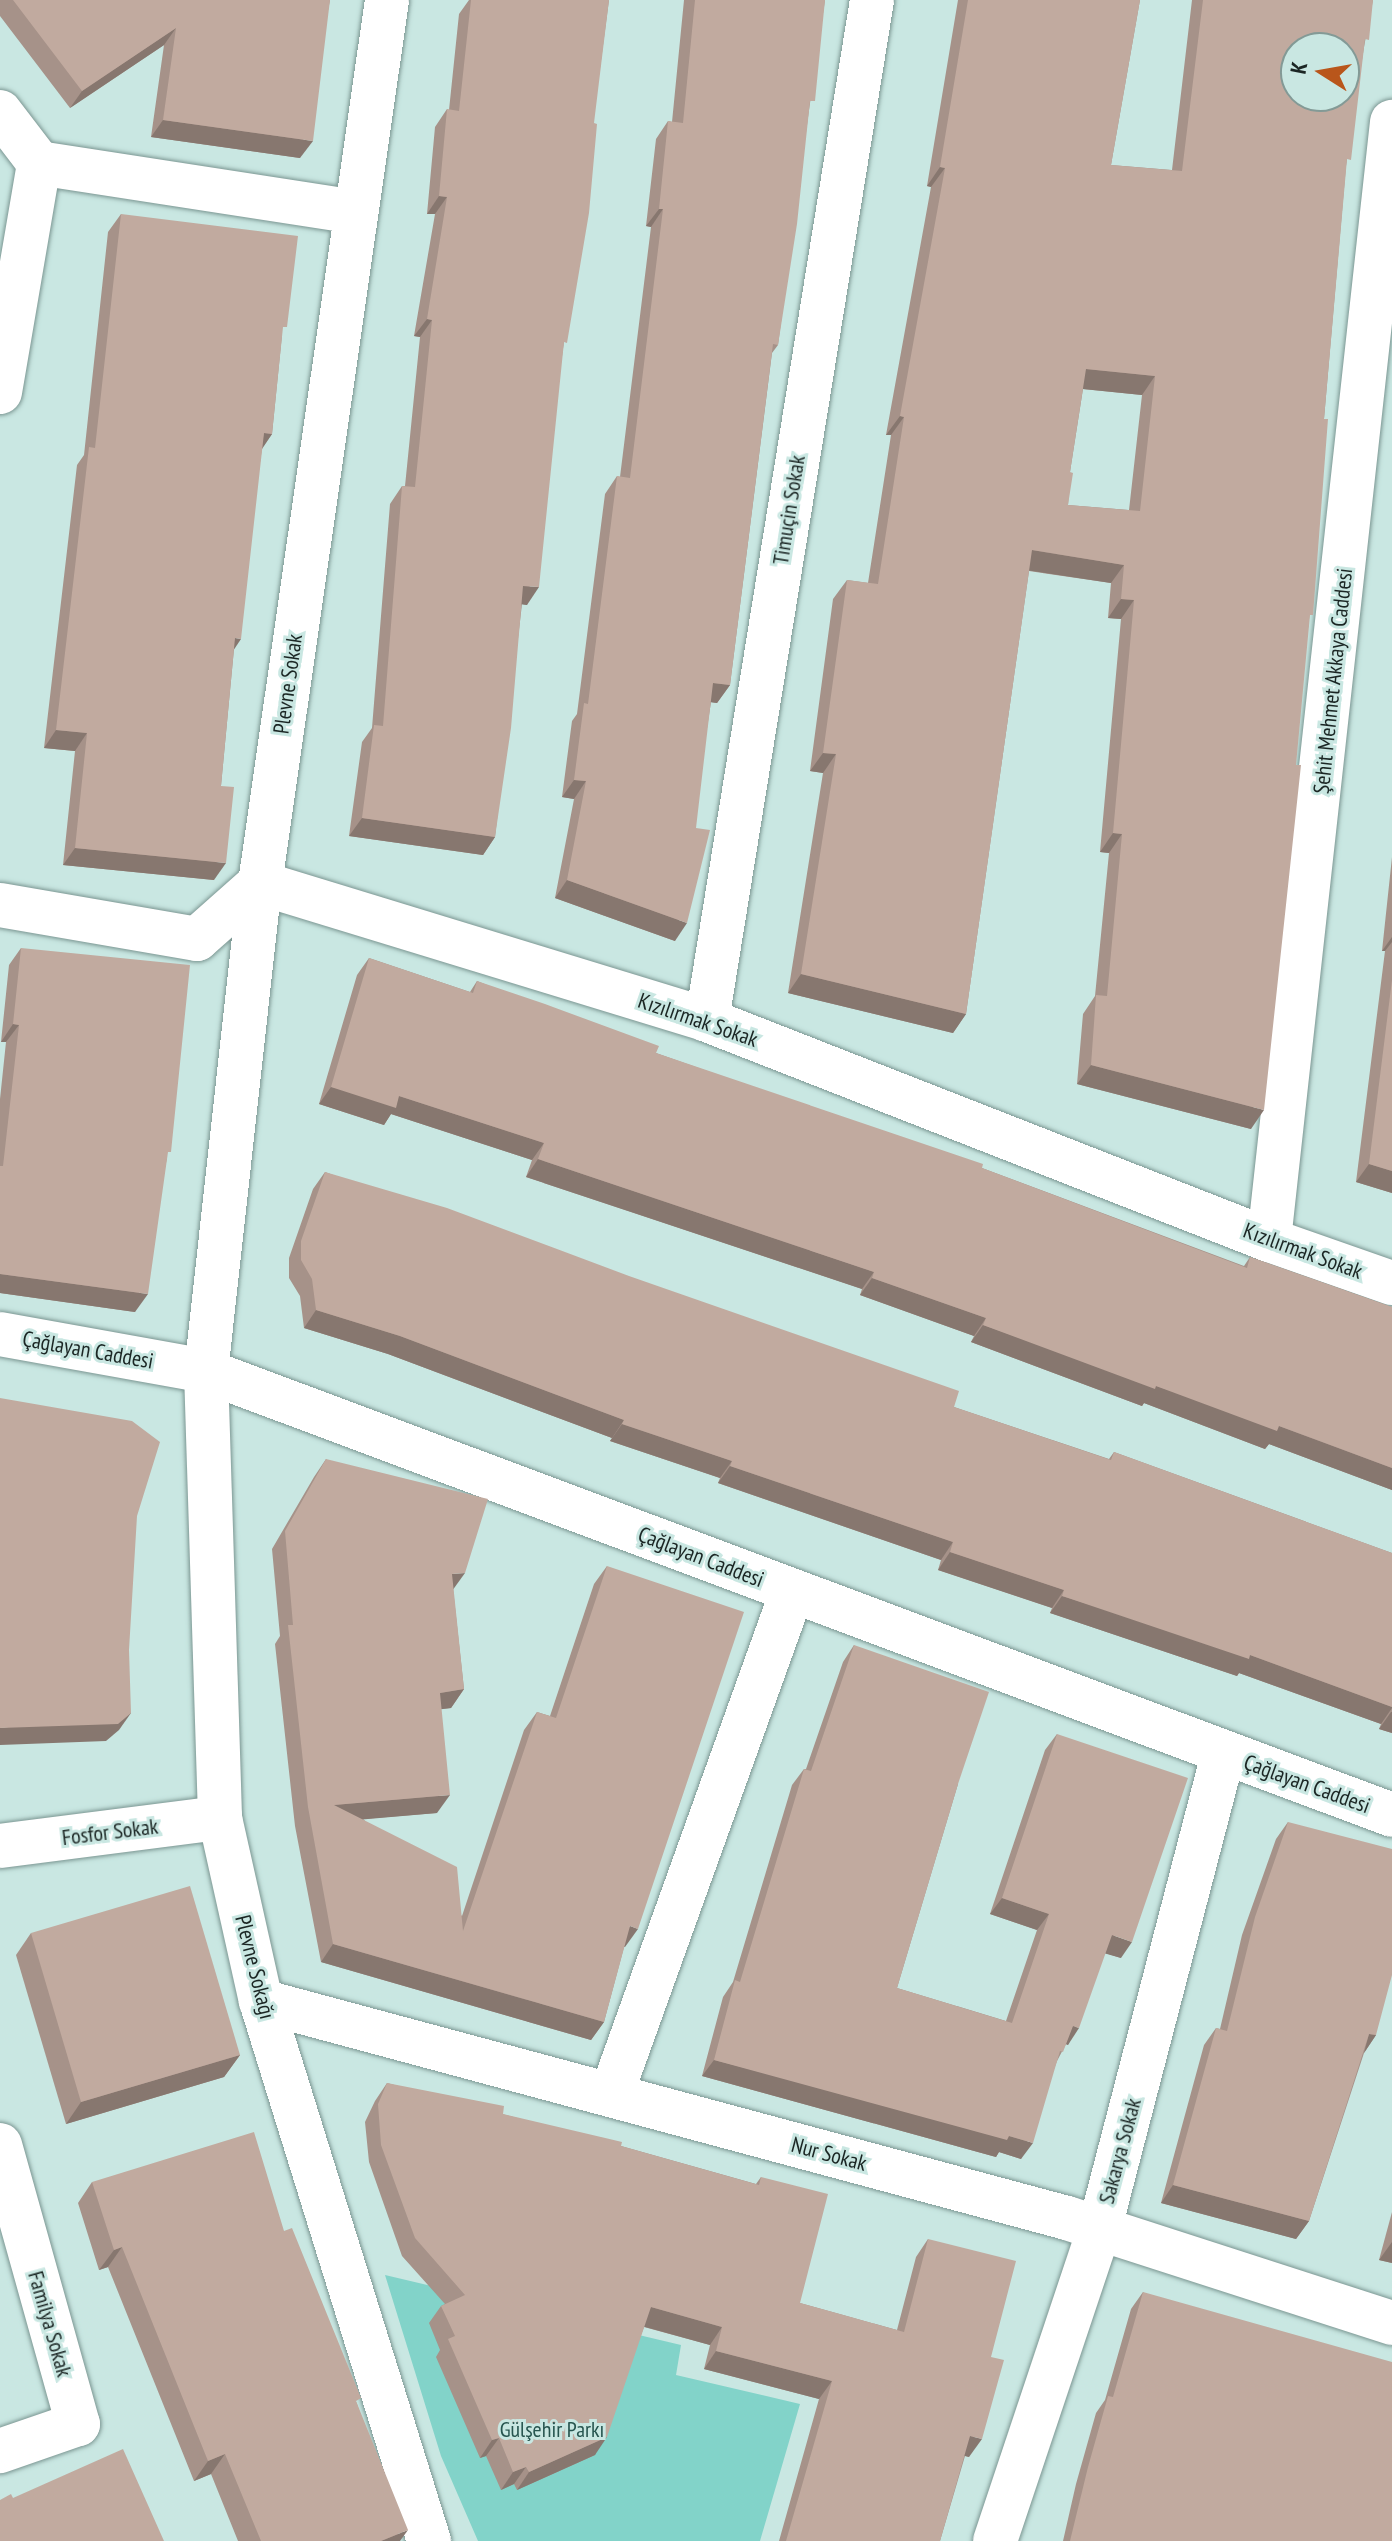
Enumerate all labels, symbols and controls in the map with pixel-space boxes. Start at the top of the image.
north arrow [1280,32,1360,112]
text: K [1284,60,1313,76]
street label: Timuçin Sokak [767,454,811,566]
street label: Şehit Mehmet Akkaya Caddesi [1308,566,1358,796]
street label: Plevne Sokak [268,632,308,736]
street label: Kızılırmak Sokak [634,987,762,1053]
street label: Kızılırmak Sokak [1240,1217,1366,1285]
street label: Çağlayan Caddesi [21,1326,155,1374]
street label: Çağlayan Caddesi [634,1521,768,1593]
street label: Çağlayan Caddesi [1240,1749,1374,1819]
street label: Fosfor Sokak [61,1813,159,1851]
street label: Plevne Sokağı [229,1912,281,2022]
street label: Sakarya Sokak [1093,2095,1147,2207]
street label: Nur Sokak [788,2131,870,2177]
street label: Familya Sokak [22,2268,78,2380]
park label: Gülşehir Parkı [500,2417,604,2443]

